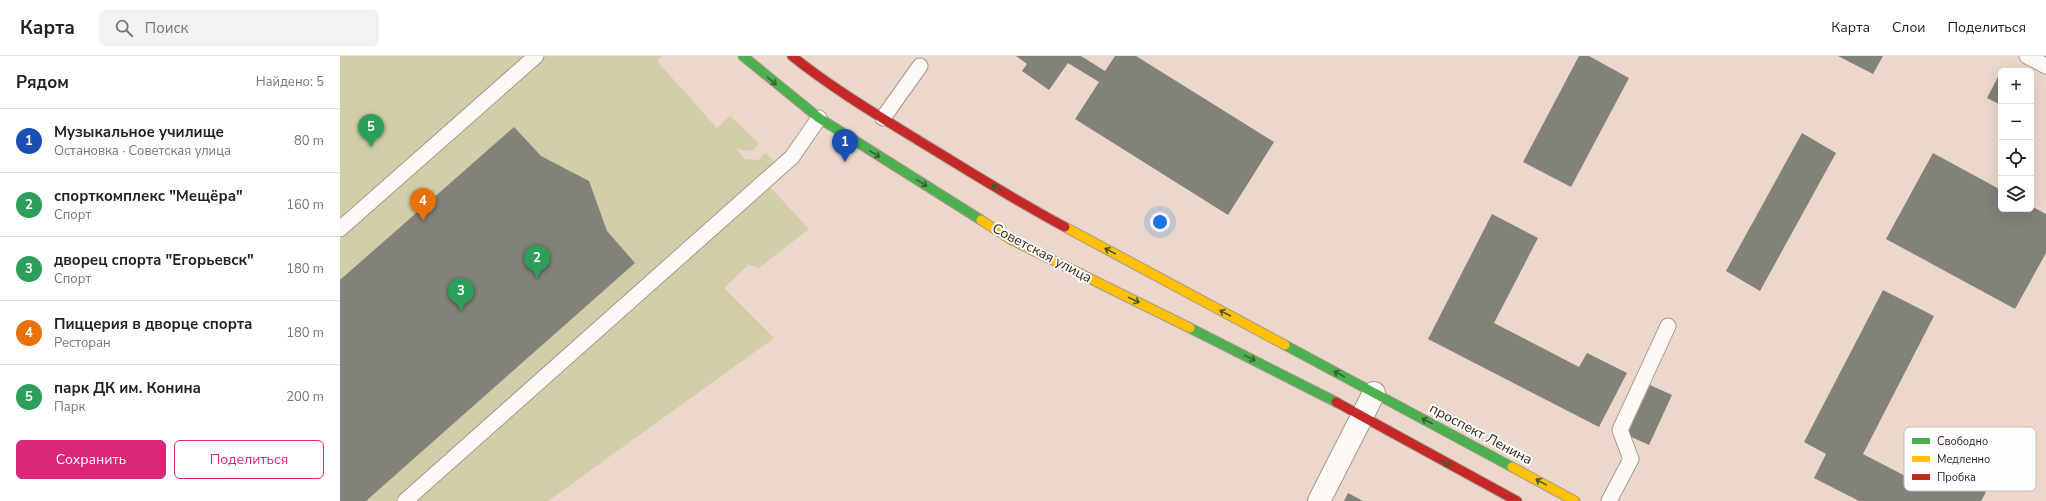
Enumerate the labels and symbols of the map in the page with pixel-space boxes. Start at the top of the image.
one-way arrow [767,77,778,86]
pin: 5 [358,114,384,147]
pin: 1 [832,129,858,162]
one-way arrow [870,150,881,158]
one-way arrow [916,180,928,188]
one-way arrow [992,184,1003,192]
pin: 4 [410,188,436,221]
your location [1150,212,1170,232]
street label: Советская улица [989,219,1095,287]
pin: 2 [524,245,550,278]
one-way arrow [1105,247,1117,255]
pin: 3 [448,278,474,311]
one-way arrow [1127,297,1139,304]
one-way arrow [1219,308,1231,316]
one-way arrow [1244,355,1256,362]
one-way arrow [1334,370,1346,378]
street label: проспект Ленина [1426,399,1536,469]
one-way arrow [1421,416,1433,424]
legend [1904,427,2036,491]
text: Свободно [1937,434,1988,449]
text: Медленно [1937,452,1990,467]
one-way arrow [1439,459,1451,467]
text: Пробка [1937,470,1976,485]
one-way arrow [1535,478,1547,486]

